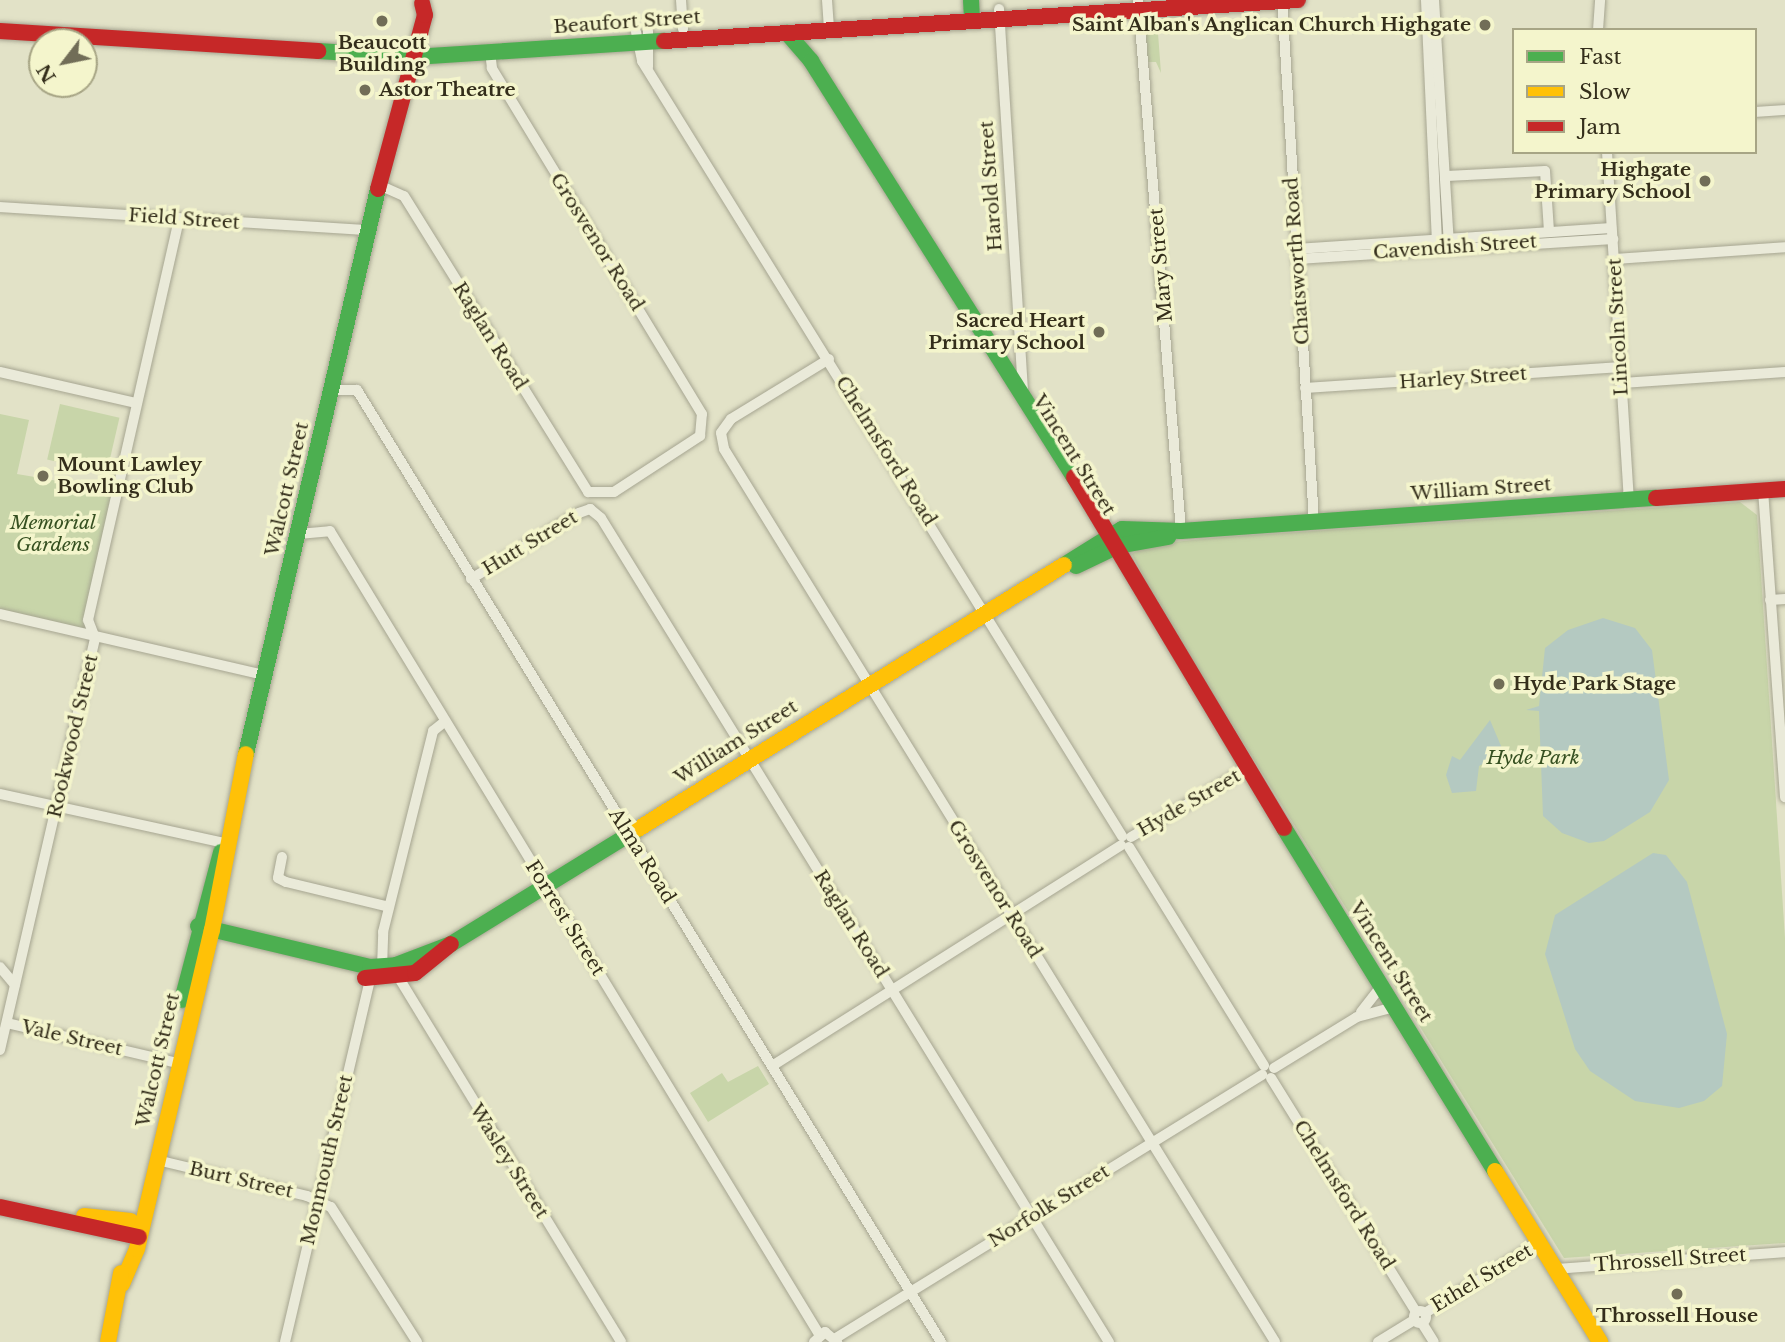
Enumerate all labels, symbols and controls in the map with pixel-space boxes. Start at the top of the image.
street label: Beaufort Street [553,5,701,39]
marker: Beaucott Building [374,13,390,29]
place label: Saint Alban's Anglican Church Highgate [1071,14,1471,36]
marker: Saint Alban's Anglican Church Highgate [1477,17,1493,33]
north arrow [28,28,98,98]
legend [1512,28,1757,154]
place label: Beaucott Building [338,32,426,76]
text: Fast [1579,44,1621,70]
text: N [32,60,61,87]
place label: Astor Theatre [379,79,517,101]
text: Slow [1579,79,1631,105]
marker: Astor Theatre [357,82,373,98]
text: Jam [1579,114,1621,140]
street label: Harold Street [975,120,1007,252]
place label: Highgate Primary School [1534,159,1691,203]
street label: Grosvenor Road [545,169,649,315]
marker: Highgate Primary School [1697,173,1713,189]
street label: Chatsworth Road [1280,176,1314,346]
street label: Field Street [127,204,241,234]
street label: Mary Street [1145,207,1177,323]
street label: Cavendish Street [1372,230,1538,264]
street label: Lincoln Street [1603,258,1633,396]
street label: Raglan Road [448,278,532,394]
place label: Sacred Heart Primary School [928,310,1085,354]
marker: Sacred Heart Primary School [1091,324,1107,340]
street label: Harley Street [1398,362,1528,394]
street label: Chelmsford Road [831,372,941,530]
street label: Vincent Street [1028,390,1120,520]
street label: Walcott Street [260,420,314,558]
place label: Mount Lawley Bowling Club [57,454,202,498]
marker: Mount Lawley Bowling Club [35,468,51,484]
street label: William Street [1410,473,1552,505]
street label: Hutt Street [478,506,582,580]
park label: Memorial Gardens [10,512,96,556]
street label: Rookwood Street [43,652,103,820]
place label: Hyde Park Stage [1513,673,1676,695]
marker: Hyde Park Stage [1491,676,1507,692]
street label: William Street [670,695,802,789]
park label: Hyde Park [1487,747,1579,769]
street label: Hyde Street [1133,764,1245,842]
street label: Alma Road [604,804,680,908]
street label: Grosvenor Road [943,816,1047,962]
street label: Forrest Street [520,856,610,980]
street label: Raglan Road [809,866,893,982]
street label: Vincent Street [1345,897,1437,1027]
street label: Walcott Street [131,991,185,1129]
street label: Vale Street [19,1015,125,1061]
street label: Monmouth Street [296,1073,358,1247]
street label: Wasley Street [465,1099,553,1223]
street label: Chelmsford Road [1289,1116,1399,1274]
street label: Burt Street [187,1157,295,1203]
street label: Norfolk Street [984,1160,1114,1252]
street label: Ethel Street [1427,1239,1537,1317]
street label: Throssell Street [1593,1243,1747,1277]
marker: Throssell House [1669,1286,1685,1302]
place label: Throssell House [1596,1305,1758,1327]

